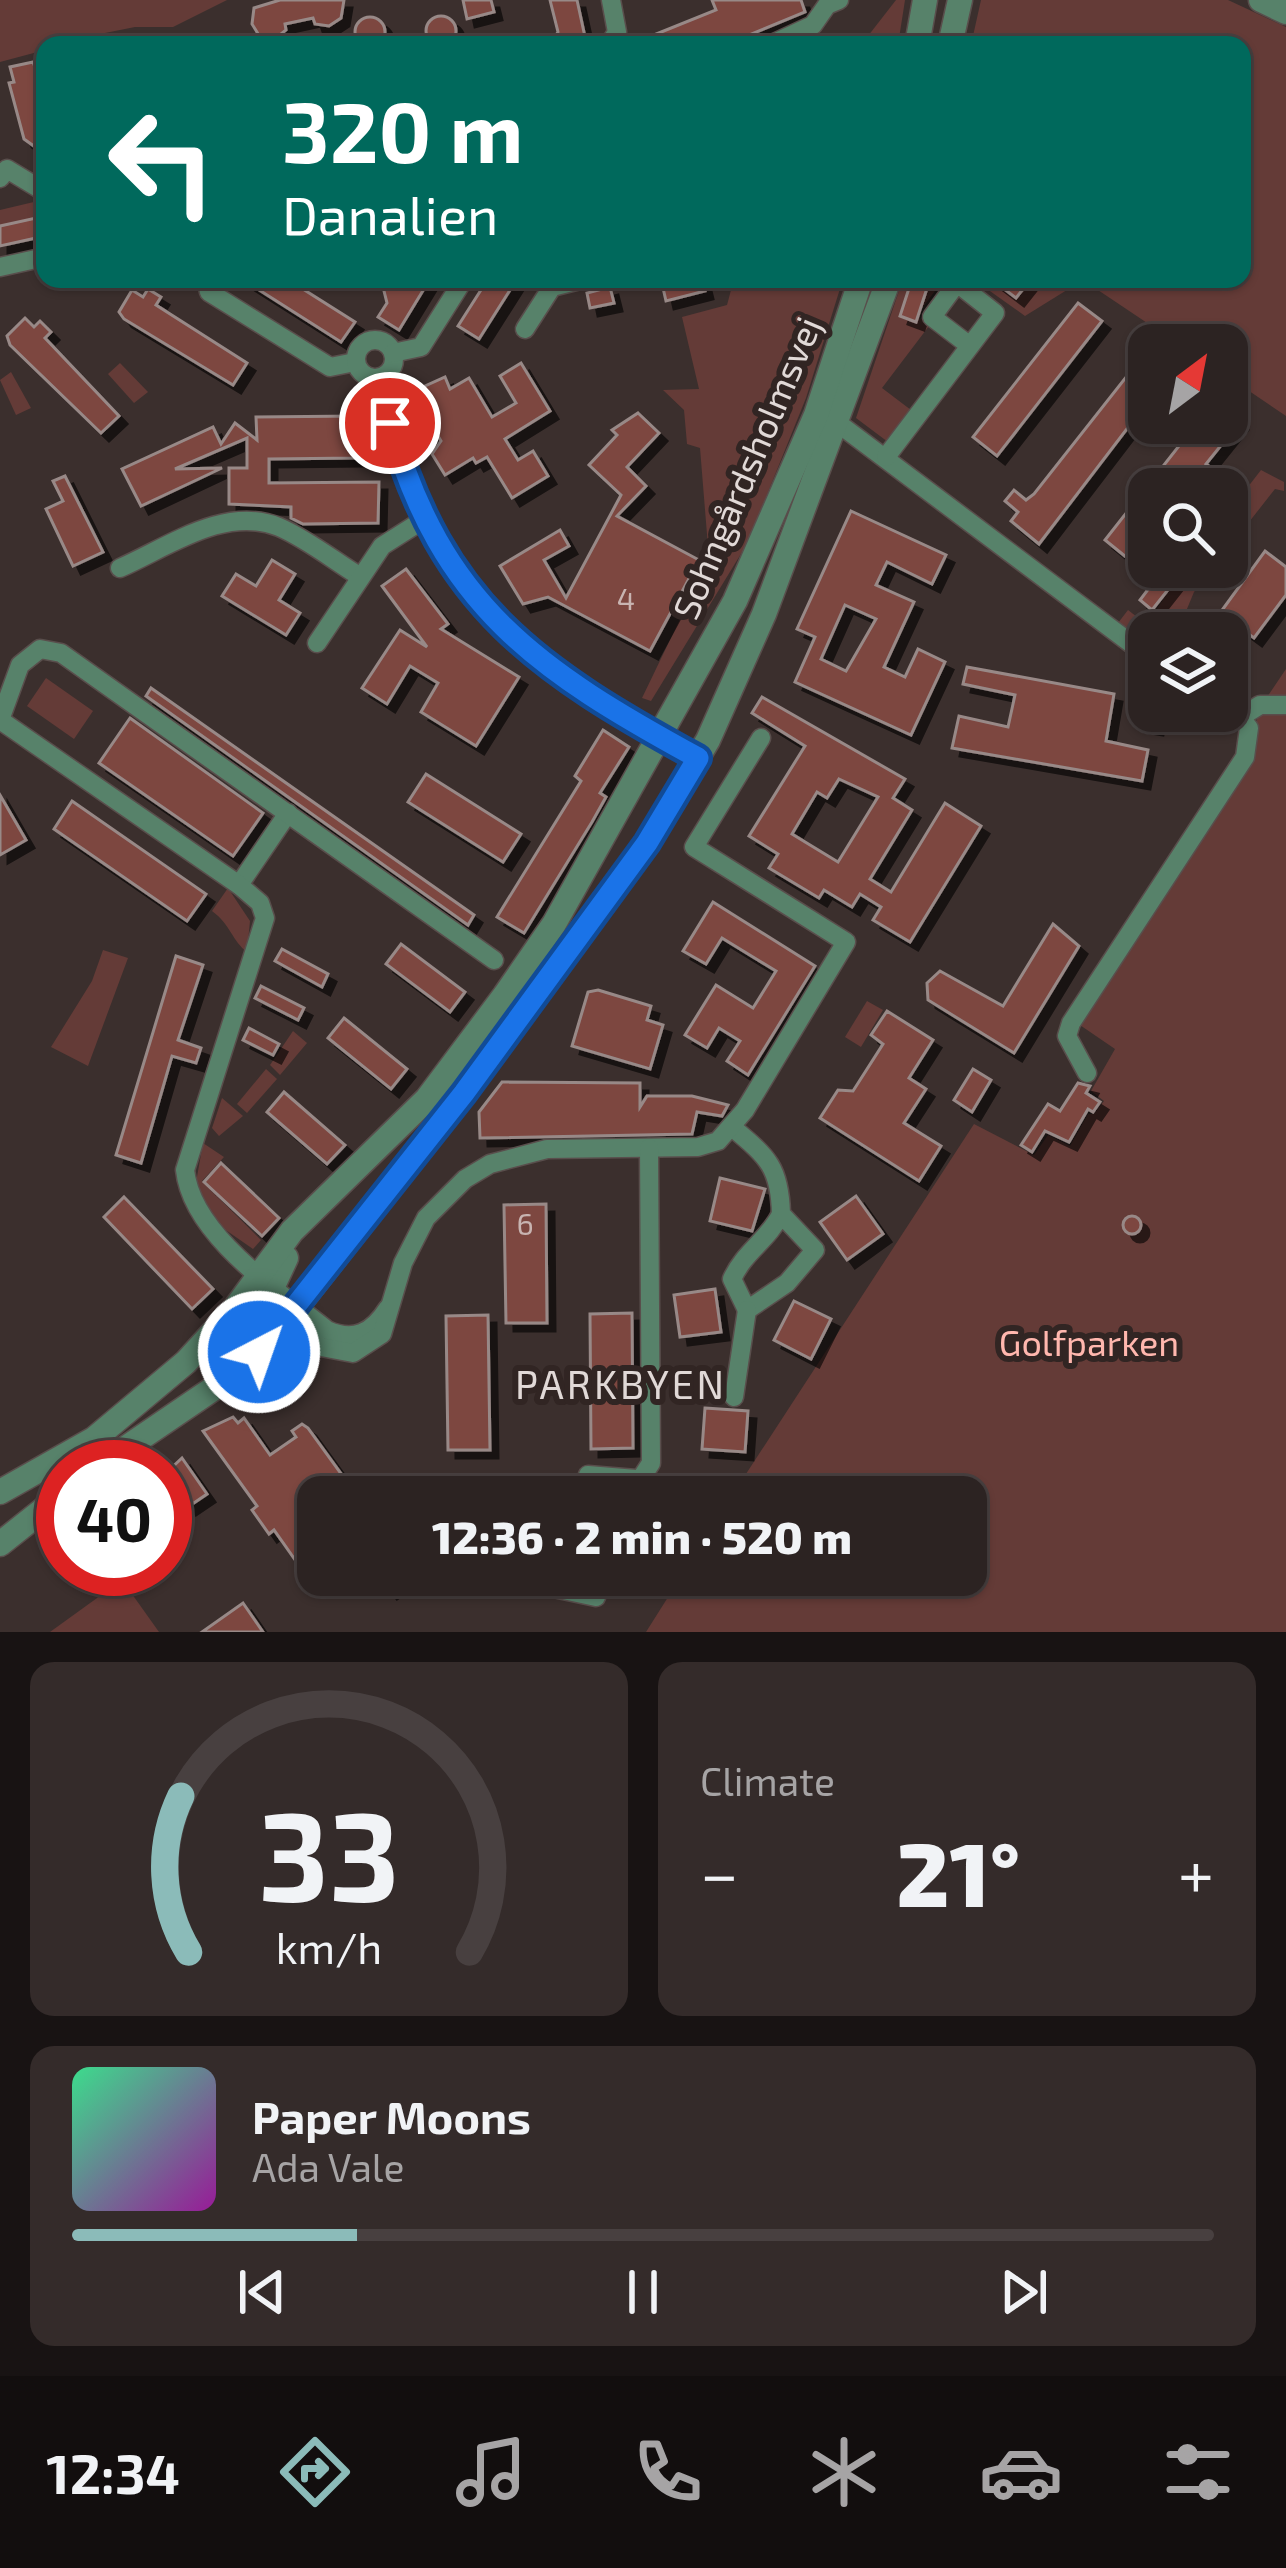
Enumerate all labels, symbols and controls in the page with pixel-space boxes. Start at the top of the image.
text: 320 m [282,79,524,180]
icon: left [84,84,240,240]
text: Danalien [282,181,498,246]
street label: Sohngårdsholmsvej [663,310,829,625]
north arrow [1128,324,1248,444]
map controls [1128,324,1248,732]
pin [339,372,441,474]
icon: arrive [357,390,423,456]
button: search [1128,468,1248,588]
house number: 4 [617,580,635,616]
button: layers [1128,612,1248,732]
house number: 6 [516,1205,534,1241]
position arrow [196,1289,322,1415]
park label: Golfparken [999,1320,1179,1363]
district label: PARKBYEN [515,1360,727,1407]
speed limit sign: 40 [36,1440,192,1596]
text: 12:36 · 2 min · 520 m [432,1509,852,1563]
text: Climate [700,1757,835,1804]
text: 33 [258,1776,400,1926]
text: 21° [896,1817,1020,1925]
text: − [700,1832,739,1911]
text: + [1178,1832,1214,1911]
text: km/h [276,1921,382,1973]
text: Paper Moons [252,2089,531,2143]
text: Ada Vale [252,2143,404,2190]
icon: previous [229,2259,295,2325]
icon: pause [610,2259,676,2325]
icon: next [991,2259,1057,2325]
icon: directions [273,2430,357,2514]
icon: music [449,2430,533,2514]
icon: phone [626,2430,710,2514]
icon: climate [802,2430,886,2514]
icon: car [979,2430,1063,2514]
icon: filters [1156,2430,1240,2514]
text: 12:34 [46,2440,180,2505]

